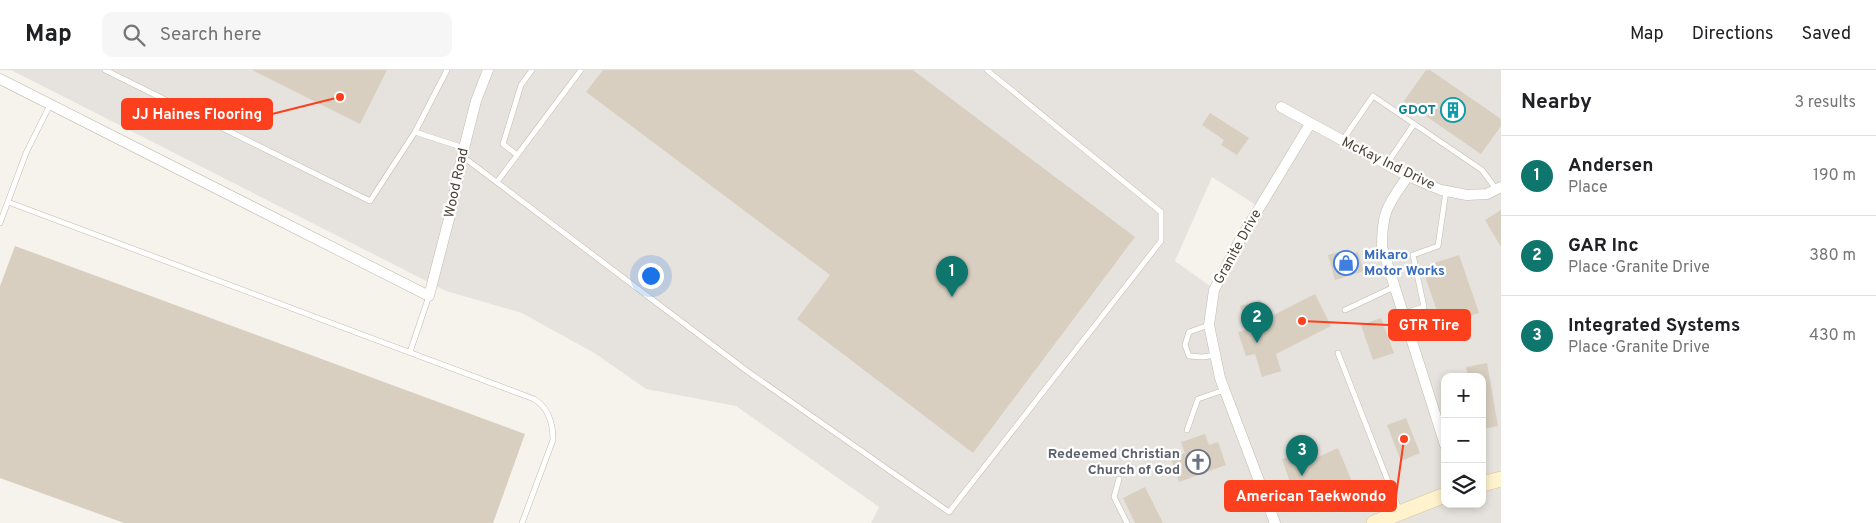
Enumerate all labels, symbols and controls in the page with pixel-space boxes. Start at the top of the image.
search box [102,12,452,57]
text: Map [25,20,72,50]
icon: search [120,21,148,49]
text: Search here [160,23,261,47]
text: Map [1630,23,1664,46]
text: Directions [1692,23,1774,46]
text: Saved [1802,23,1851,46]
text: Nearby [1521,89,1592,116]
text: 3 results [1794,93,1856,113]
building icon: GDOT [1440,97,1466,123]
callout: JJ Haines Flooring [122,99,272,129]
place label: GDOT [1398,102,1436,119]
text: JJ Haines Flooring [132,106,262,125]
street label: McKay Ind Drive [1339,134,1437,194]
street label: Wood Road [441,146,473,220]
text: Andersen [1568,154,1653,178]
text: 1 [1534,166,1540,186]
text: 190 m [1813,166,1856,186]
text: Place [1568,178,1608,198]
street label: Granite Drive [1210,207,1266,287]
text: GAR Inc [1568,234,1639,258]
text: 2 [1532,246,1542,266]
text: 380 m [1809,246,1856,266]
place label: Mikaro Motor Works [1364,247,1445,280]
shop icon: Mikaro Motor Works [1333,250,1359,276]
pin: 1 [936,256,968,297]
text: Place · Granite Drive [1568,258,1710,278]
your location [638,263,664,289]
pin: 2 [1241,302,1273,343]
callout: GTR Tire [1389,310,1470,340]
text: Integrated Systems [1568,314,1740,338]
text: GTR Tire [1399,317,1459,336]
text: 3 [1532,326,1542,346]
text: 430 m [1809,326,1856,346]
text: Place · Granite Drive [1568,338,1710,358]
map controls [1441,373,1486,508]
button: + [1441,373,1486,418]
button: − [1441,418,1486,463]
pin: 3 [1286,435,1318,476]
place label: Redeemed Christian Church of God [1048,446,1180,479]
church icon: Redeemed Christian Church of God [1185,449,1211,475]
button: layers [1441,463,1486,508]
callout: American Taekwondo [1225,481,1396,511]
text: American Taekwondo [1236,488,1386,507]

